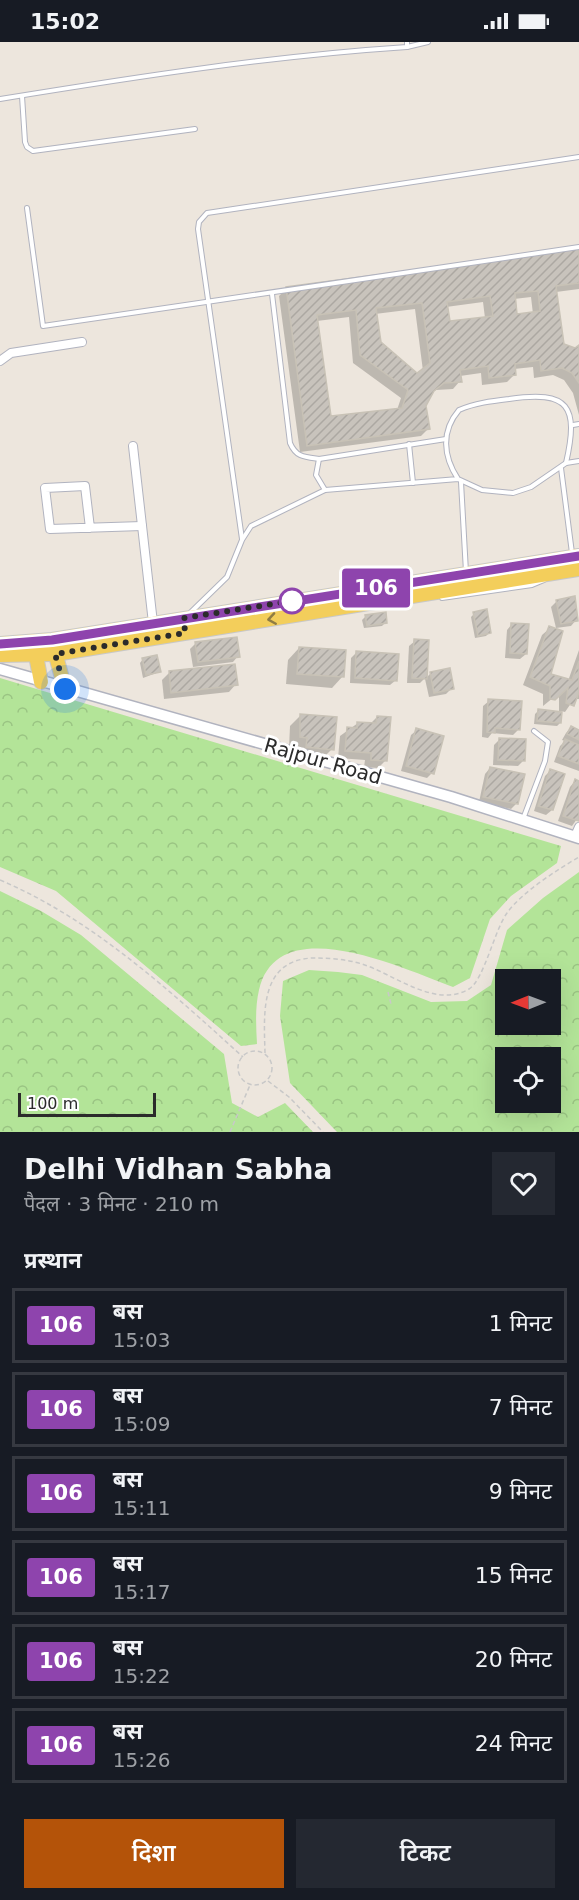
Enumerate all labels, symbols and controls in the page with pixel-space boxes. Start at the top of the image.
text: 15:02 [30,9,100,34]
line badge: 106 [342,568,410,608]
text: 106 [354,576,398,600]
unlabelled marker [279,588,305,614]
one-way arrow [268,612,278,625]
your location [50,674,80,704]
street label: Rajpur Road [261,733,385,789]
north arrow [495,969,561,1035]
map controls [495,969,561,1113]
button: locate [495,1047,561,1113]
scale bar [18,1090,156,1118]
text: 100 m [27,1094,78,1113]
button: heart [492,1152,555,1215]
text: Delhi Vidhan Sabha [24,1153,332,1186]
text: पैदल · 3 मिनट · 210 m [24,1192,219,1216]
text: प्रस्थान [24,1248,82,1273]
text: बस [113,1299,143,1324]
text: 1 मिनट [489,1311,552,1336]
text: 106 [39,1313,83,1337]
text: 15:03 [113,1328,170,1352]
text: बस [113,1383,143,1408]
text: 7 मिनट [489,1395,552,1420]
text: 106 [39,1397,83,1421]
text: 15:09 [113,1412,170,1436]
text: बस [113,1467,143,1492]
text: 9 मिनट [489,1479,552,1504]
text: 106 [39,1481,83,1505]
text: 15:11 [113,1496,170,1520]
text: बस [113,1551,143,1576]
text: 15 मिनट [475,1563,552,1588]
text: 106 [39,1565,83,1589]
text: 15:17 [113,1580,170,1604]
text: बस [113,1635,143,1660]
text: 20 मिनट [475,1647,552,1672]
text: 106 [39,1649,83,1673]
text: 15:22 [113,1664,170,1688]
text: बस [113,1719,143,1744]
text: 24 मिनट [475,1731,552,1756]
text: 106 [39,1733,83,1757]
text: 15:26 [113,1748,170,1772]
button: दिशा [24,1819,284,1888]
button: टिकट [296,1819,555,1888]

